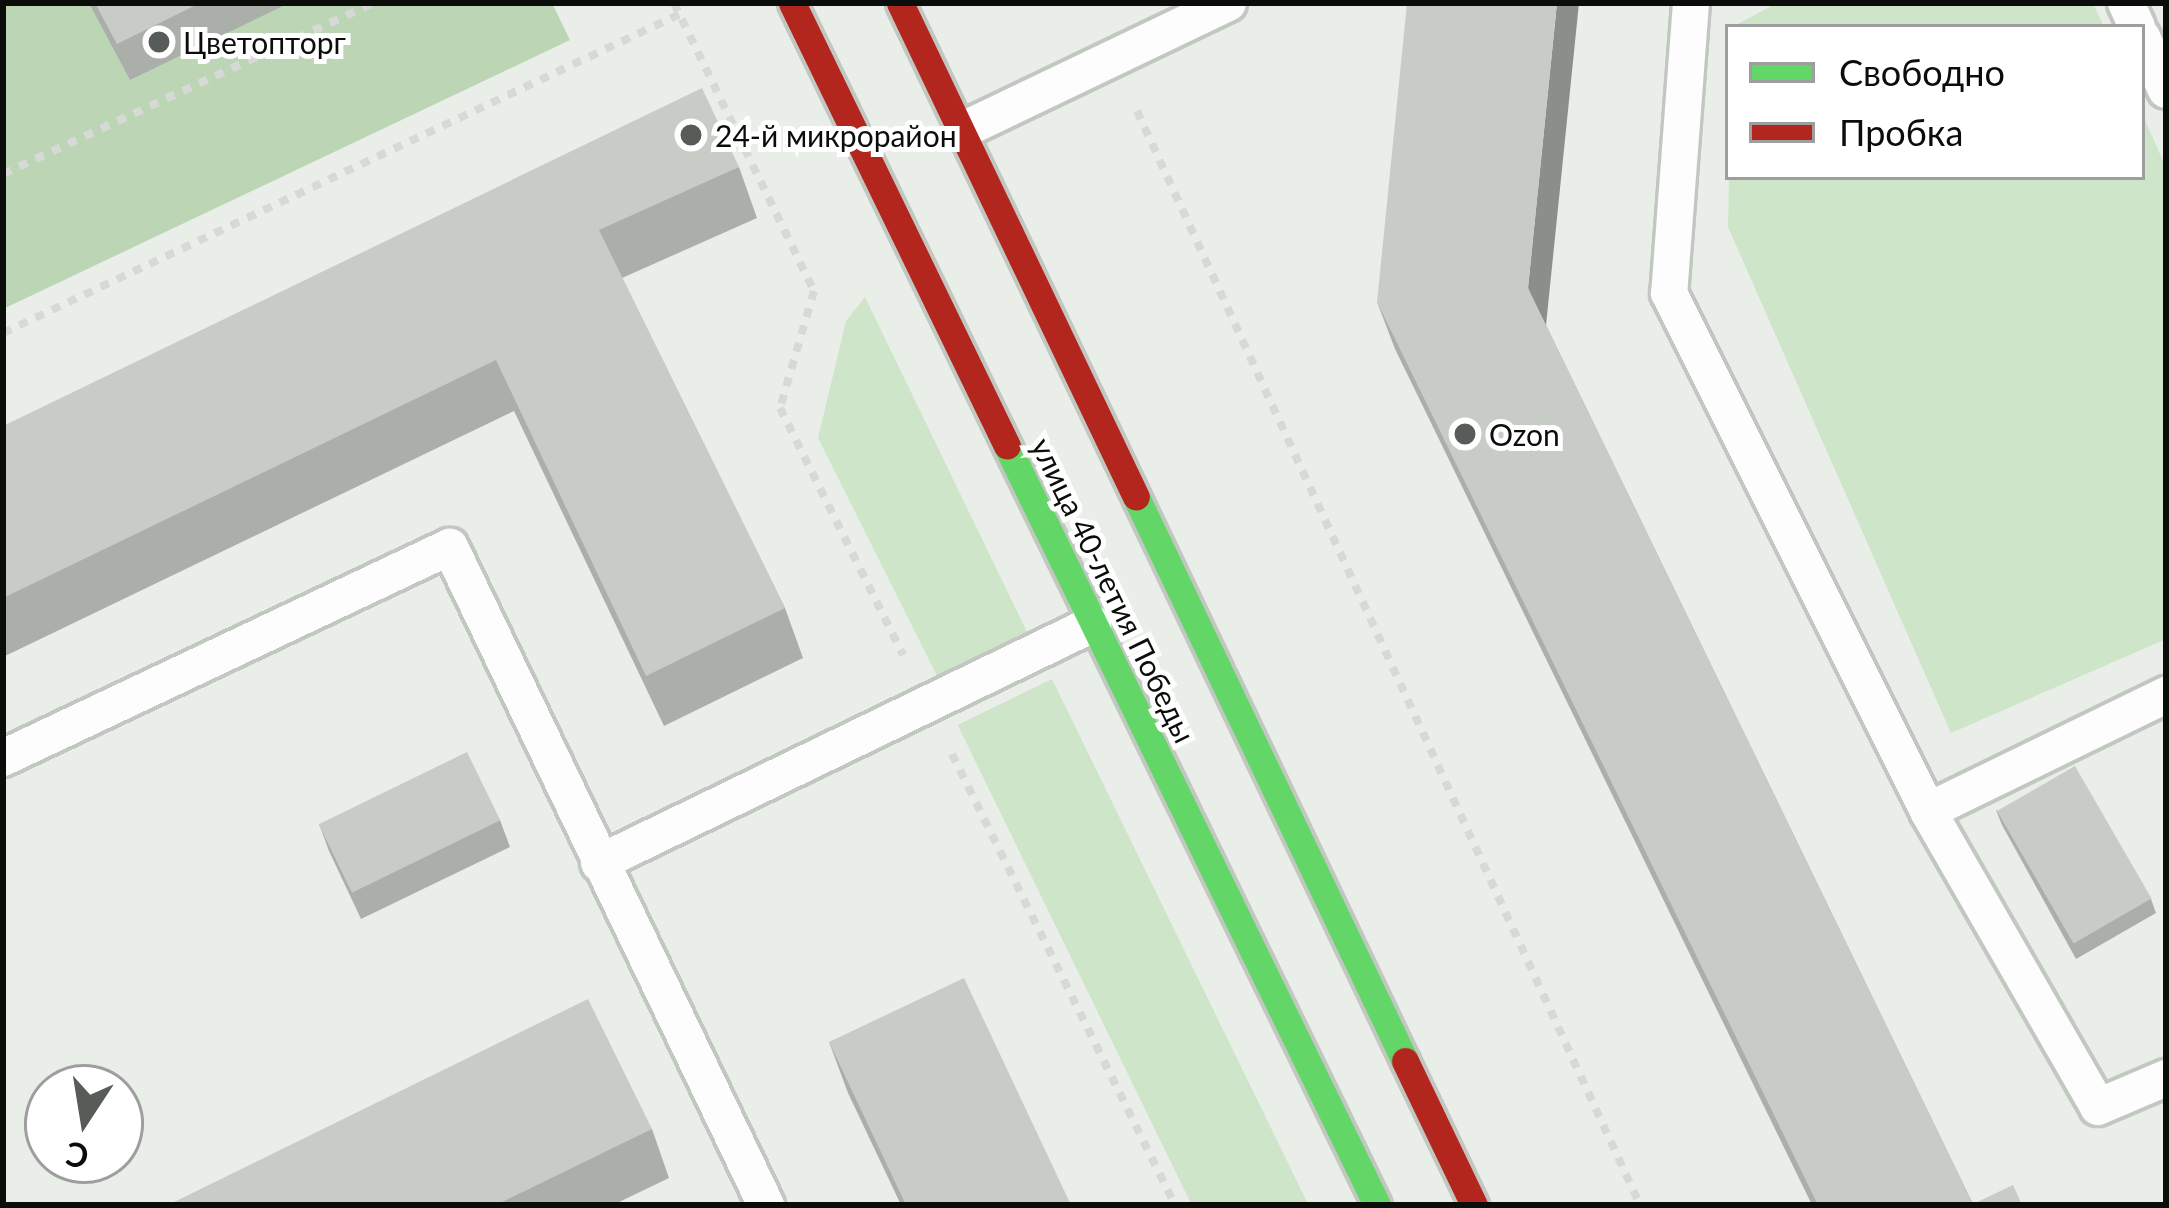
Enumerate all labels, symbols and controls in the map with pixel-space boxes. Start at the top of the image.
place label: Цветопторг [183,24,346,60]
legend [1725,24,2145,180]
marker: Цветопторг [146,29,172,55]
text: Свободно [1839,50,2005,94]
text: Пробка [1839,110,1963,154]
place label: 24-й микрорайон [715,117,957,153]
marker: 24-й микрорайон [678,122,704,148]
place label: Ozon [1489,416,1560,452]
marker: Ozon [1452,421,1478,447]
street label: улица 40-летия Победы [1025,432,1203,748]
north arrow [24,1064,144,1184]
text: С [62,1134,92,1178]

